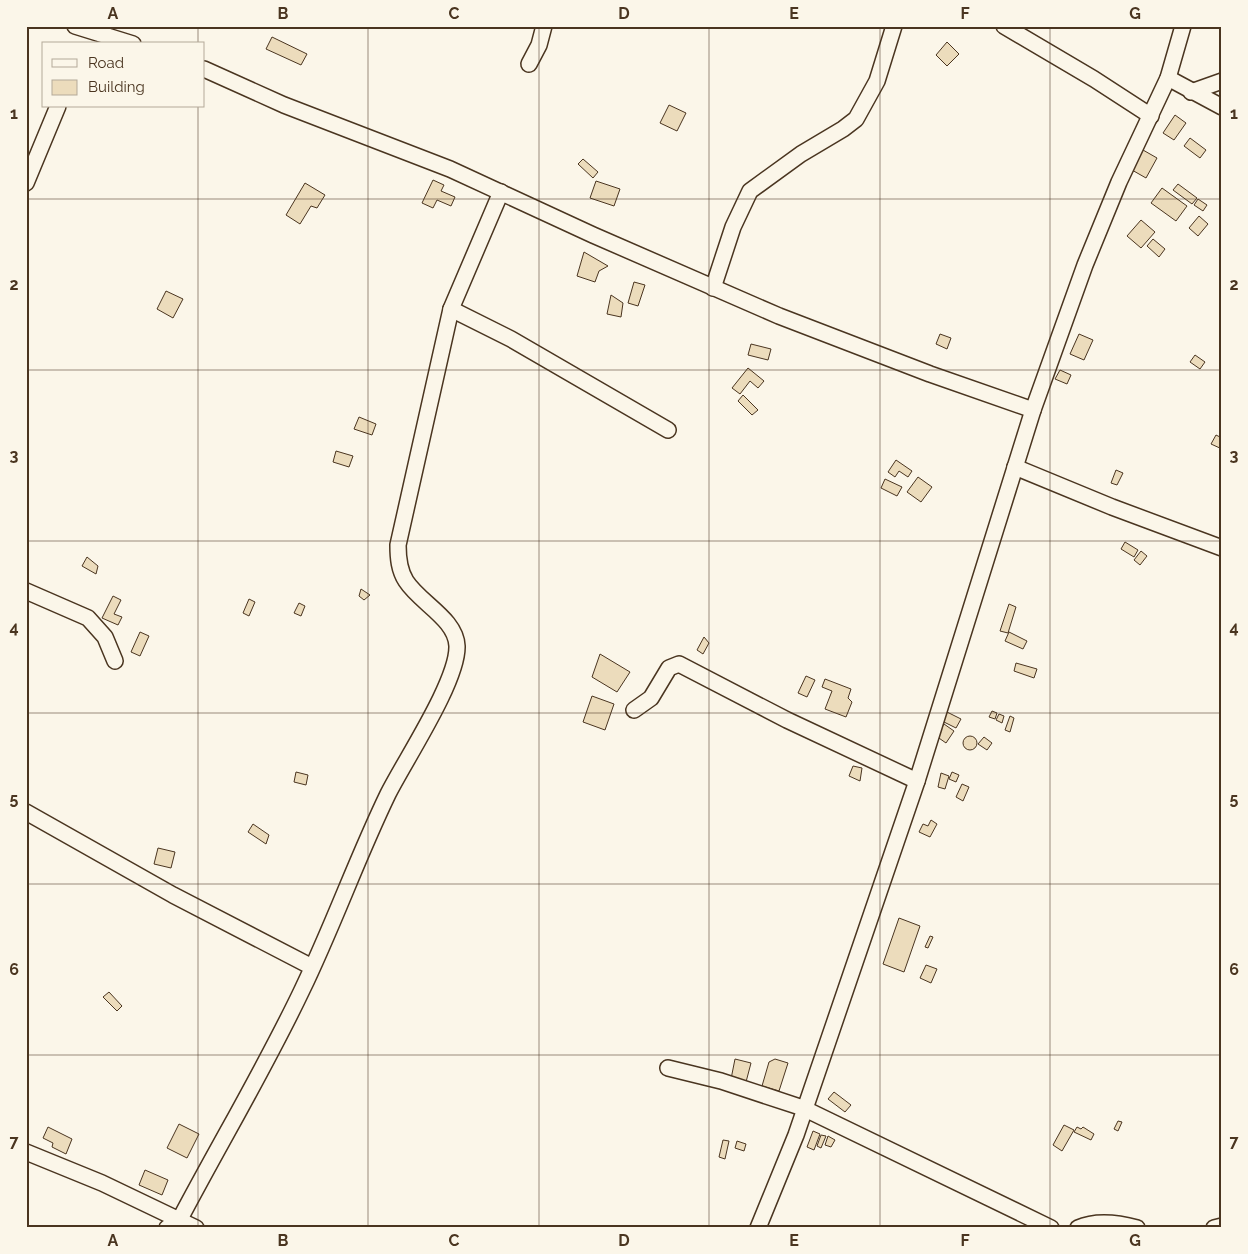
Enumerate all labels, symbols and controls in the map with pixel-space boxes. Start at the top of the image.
text: A [108,4,119,23]
text: B [278,4,289,23]
text: C [449,4,460,23]
text: D [618,4,630,23]
text: E [789,4,799,23]
text: F [960,4,970,23]
text: G [1129,4,1141,23]
legend [42,42,205,108]
text: Road [88,54,124,72]
text: Building [88,78,145,96]
text: 1 [10,104,18,123]
text: 1 [1230,104,1238,123]
text: 2 [9,275,19,294]
text: 2 [1229,275,1239,294]
text: 3 [10,446,19,465]
text: 3 [1230,446,1239,465]
text: 4 [9,618,19,637]
text: 4 [1229,618,1239,637]
text: 5 [10,789,19,808]
text: 5 [1230,789,1239,808]
text: 6 [9,960,19,979]
text: 6 [1229,960,1239,979]
text: 7 [10,1132,19,1151]
text: 7 [1230,1132,1239,1151]
text: A [108,1231,119,1250]
text: B [278,1231,289,1250]
text: C [449,1231,460,1250]
text: D [618,1231,630,1250]
text: E [789,1231,799,1250]
text: F [960,1231,970,1250]
text: G [1129,1231,1141,1250]

